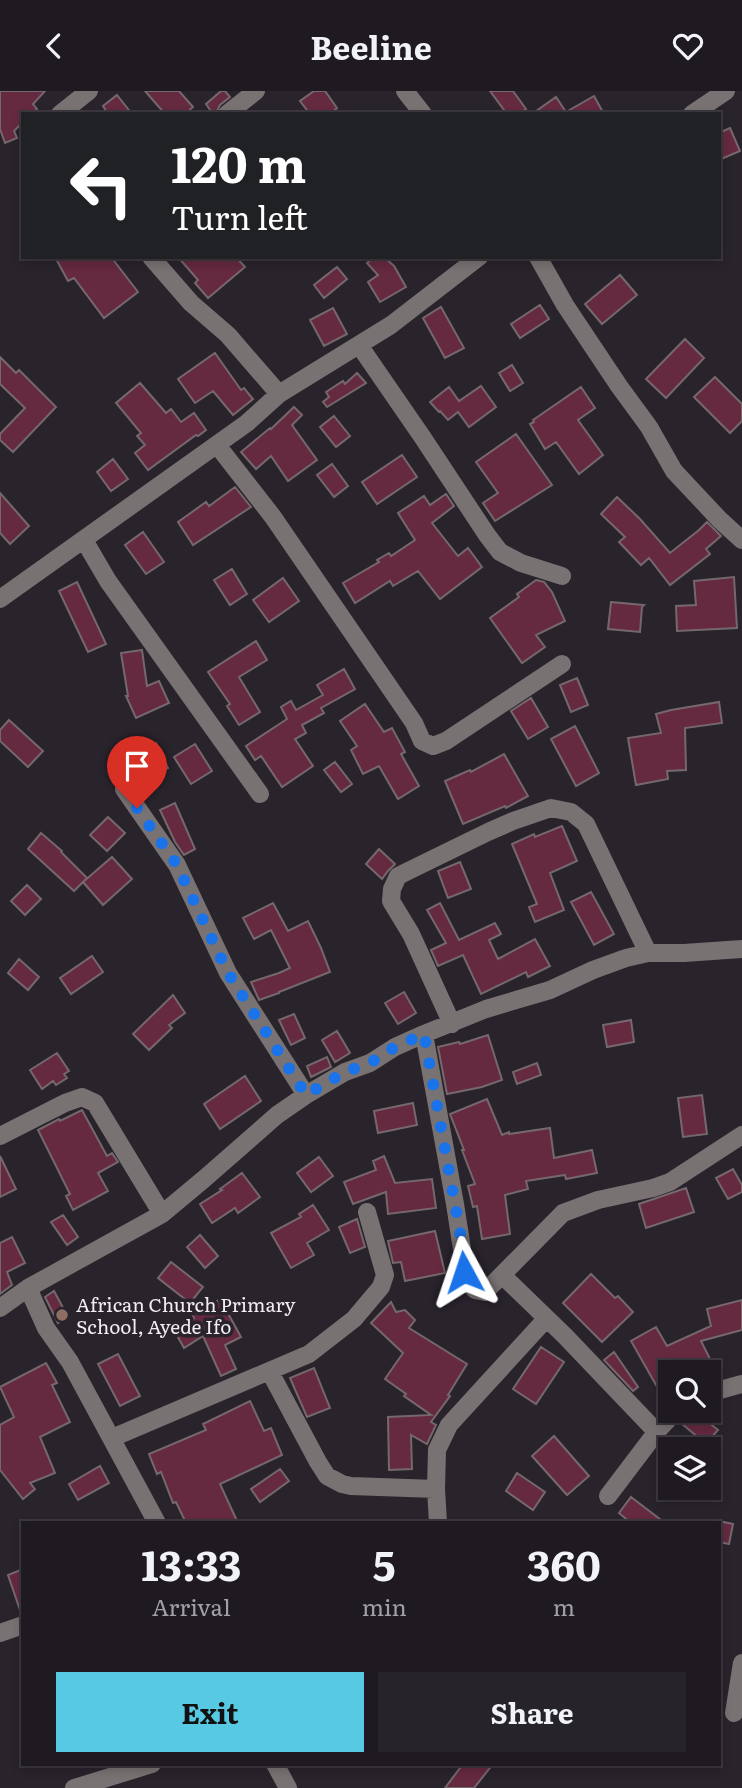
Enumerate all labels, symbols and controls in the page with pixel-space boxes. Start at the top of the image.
text: Beeline [310,22,432,70]
icon: back [35,27,73,65]
icon: heart [669,27,707,65]
text: 120 m [171,125,306,198]
icon: left [56,140,147,231]
text: Turn left [171,192,308,240]
pin [107,736,167,808]
icon: arrive [118,747,156,785]
position arrow [427,1235,501,1309]
place label: African Church Primary School, Ayede Ifo [76,1290,296,1340]
marker: African Church Primary School, Ayede Ifo [54,1307,70,1323]
map controls [658,1360,721,1500]
button: search [658,1360,721,1423]
button: layers [658,1437,721,1500]
text: 13:33 [141,1532,242,1594]
text: 5 [373,1532,396,1594]
text: 360 [527,1532,601,1594]
text: Arrival [152,1589,231,1623]
text: min [362,1589,407,1623]
text: m [553,1589,575,1623]
button: Exit [56,1672,364,1752]
button: Share [378,1672,686,1752]

